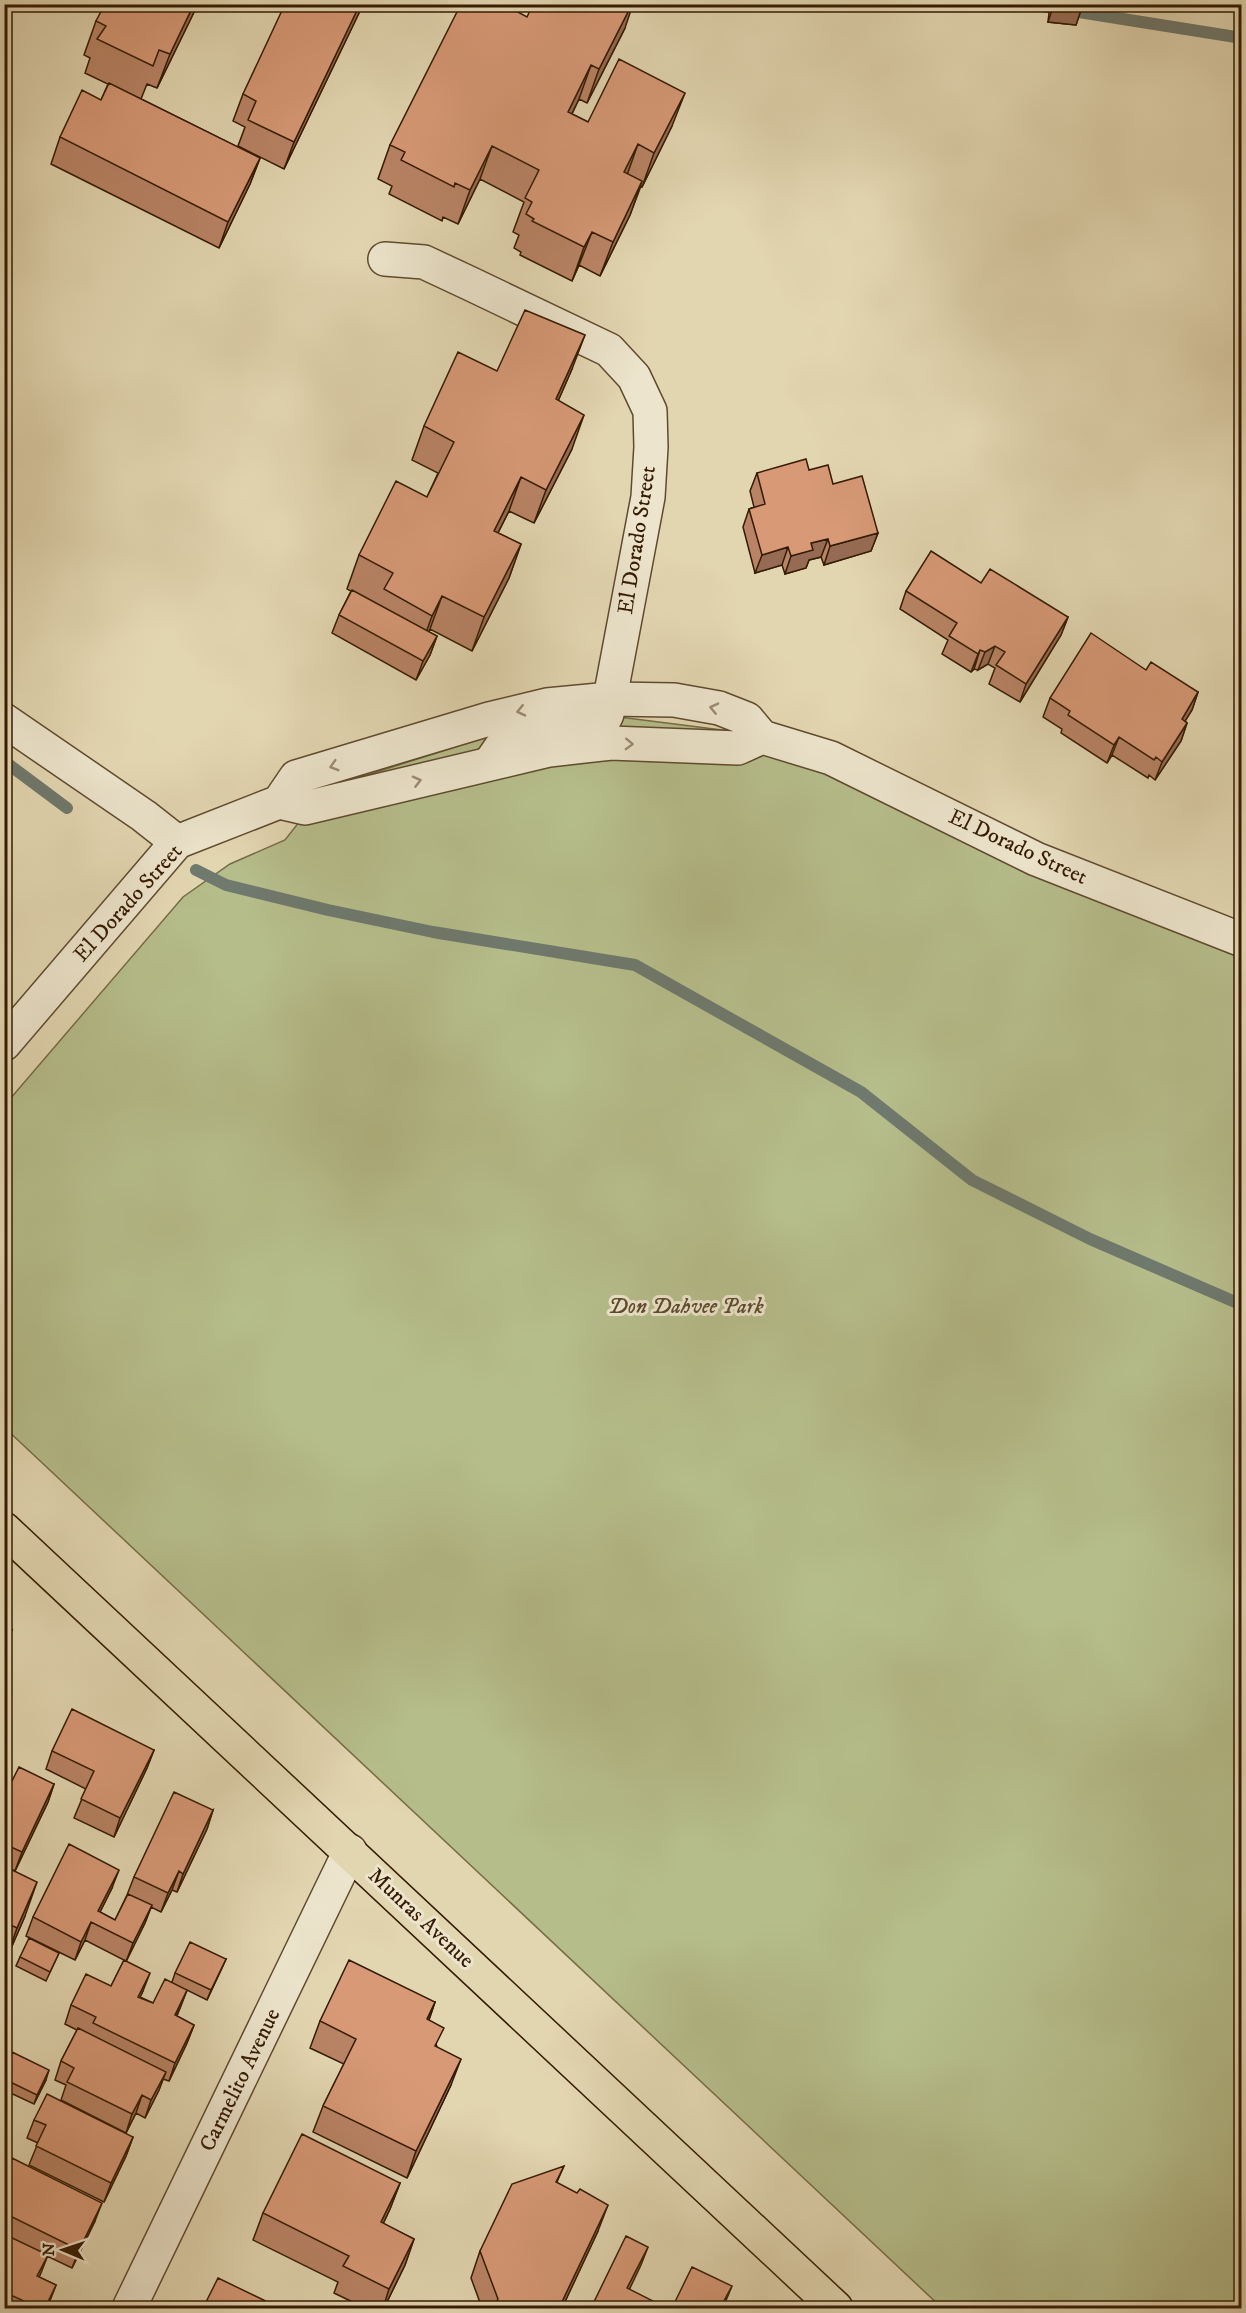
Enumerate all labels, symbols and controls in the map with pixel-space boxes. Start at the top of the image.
street label: El Dorado Street [612,464,662,616]
one-way arrow [709,702,719,715]
one-way arrow [516,704,526,717]
one-way arrow [625,737,634,750]
one-way arrow [329,759,340,771]
one-way arrow [412,775,422,788]
street label: El Dorado Street [944,803,1092,891]
street label: El Dorado Street [68,838,188,968]
park label: Don Dahvee Park [608,1293,764,1320]
street label: Munras Avenue [362,1862,480,1974]
street label: Carmelito Avenue [194,2004,286,2156]
north arrow [33,2220,93,2280]
text: N [39,2243,59,2256]

